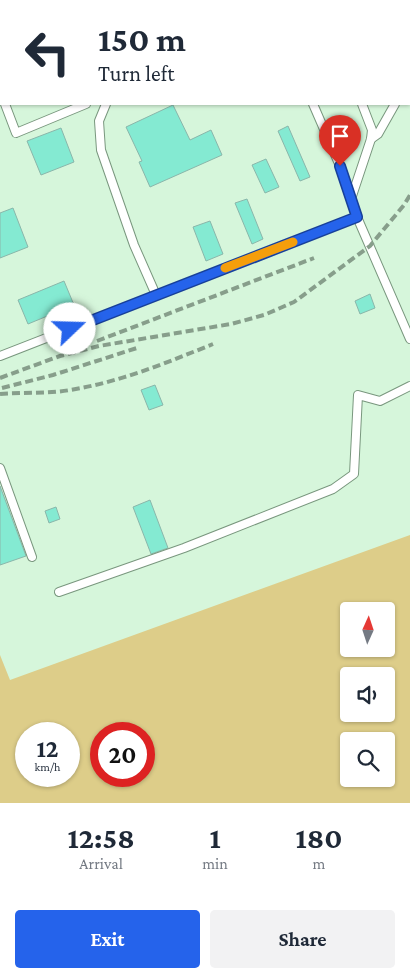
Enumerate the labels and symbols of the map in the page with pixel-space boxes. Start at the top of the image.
pin [319,115,361,166]
position arrow [43,302,95,354]
north arrow [340,602,395,658]
speed limit sign: 20 [90,722,155,787]

